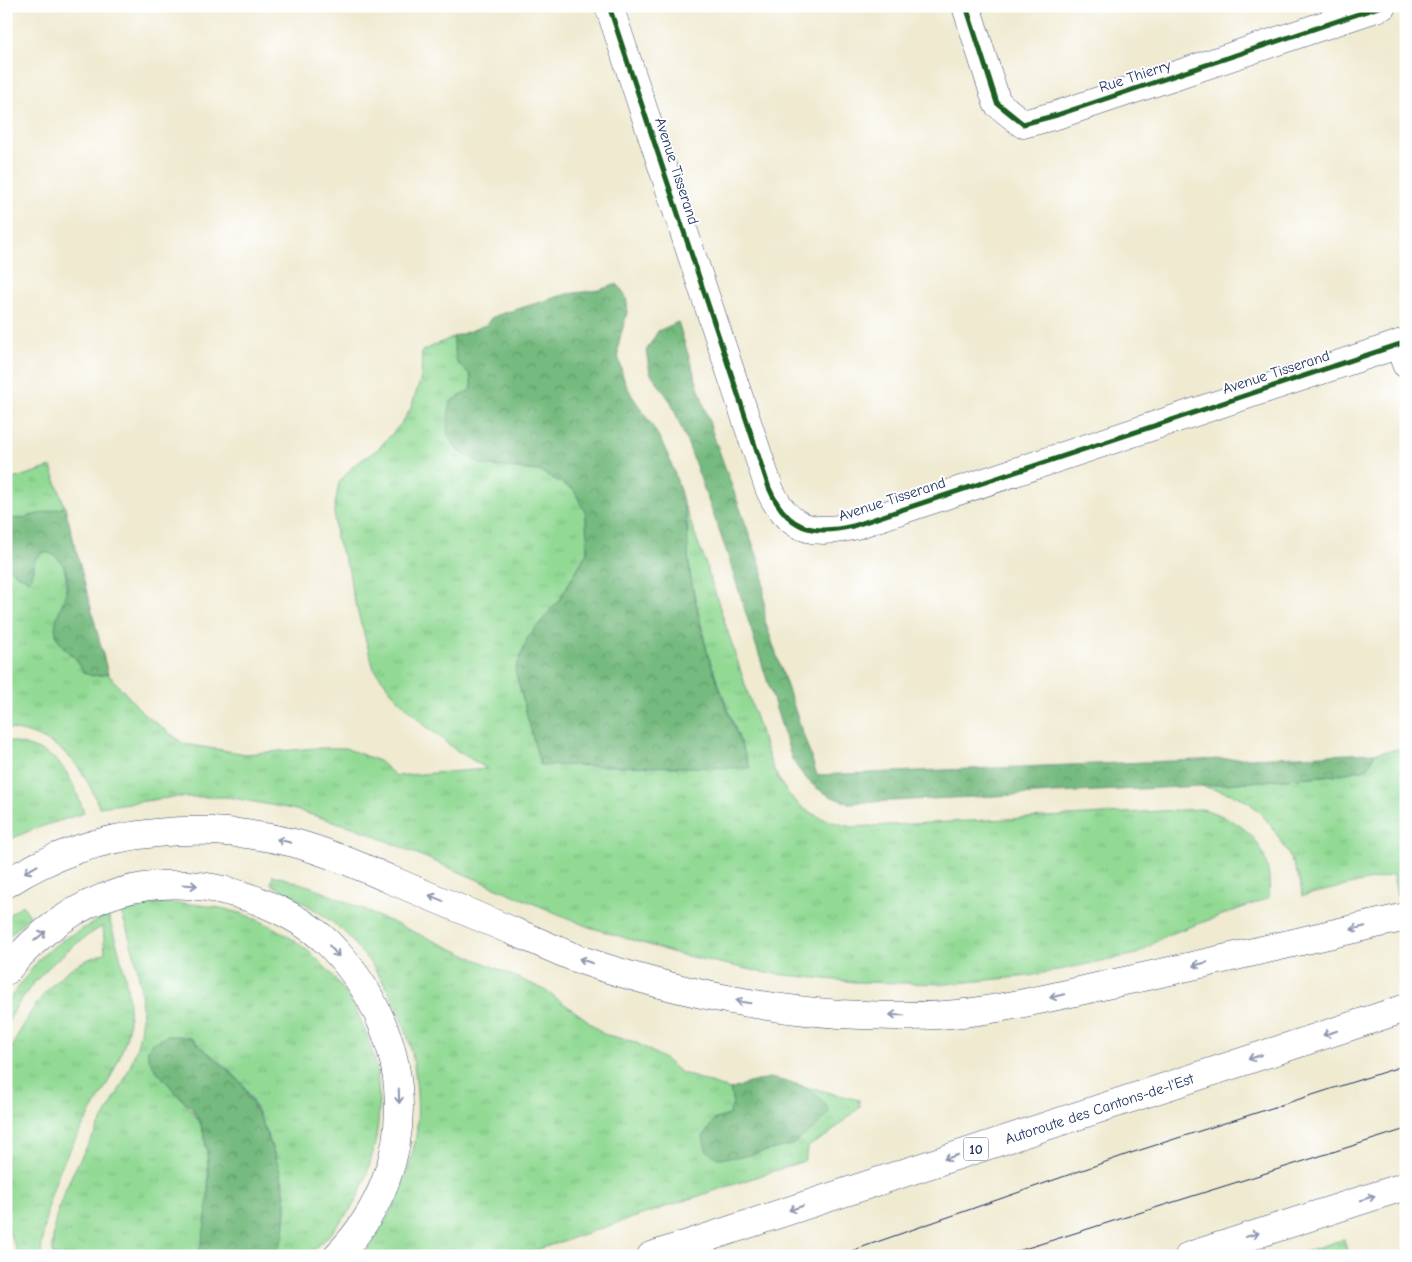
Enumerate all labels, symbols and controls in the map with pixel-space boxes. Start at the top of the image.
street label: Rue Thierry [1097,56,1174,96]
street label: Avenue Tisserand [651,115,703,227]
street label: Avenue Tisserand [1220,346,1332,398]
street label: Avenue Tisserand [836,473,948,525]
one-way arrow [277,836,293,845]
one-way arrow [24,864,39,874]
one-way arrow [181,881,197,890]
one-way arrow [429,893,444,903]
one-way arrow [1351,924,1367,933]
one-way arrow [33,931,46,942]
one-way arrow [329,944,340,957]
one-way arrow [579,956,594,965]
one-way arrow [1192,960,1208,969]
one-way arrow [1050,992,1066,1001]
one-way arrow [735,996,751,1006]
one-way arrow [889,1010,906,1020]
one-way arrow [1322,1028,1338,1038]
one-way arrow [1247,1053,1263,1063]
street label: Autoroute des Cantons-de-l'Est [1003,1069,1197,1148]
one-way arrow [394,1088,404,1104]
road number: 10 [964,1138,988,1160]
one-way arrow [943,1153,959,1162]
one-way arrow [1360,1193,1376,1202]
one-way arrow [789,1204,805,1213]
one-way arrow [1244,1230,1260,1240]

